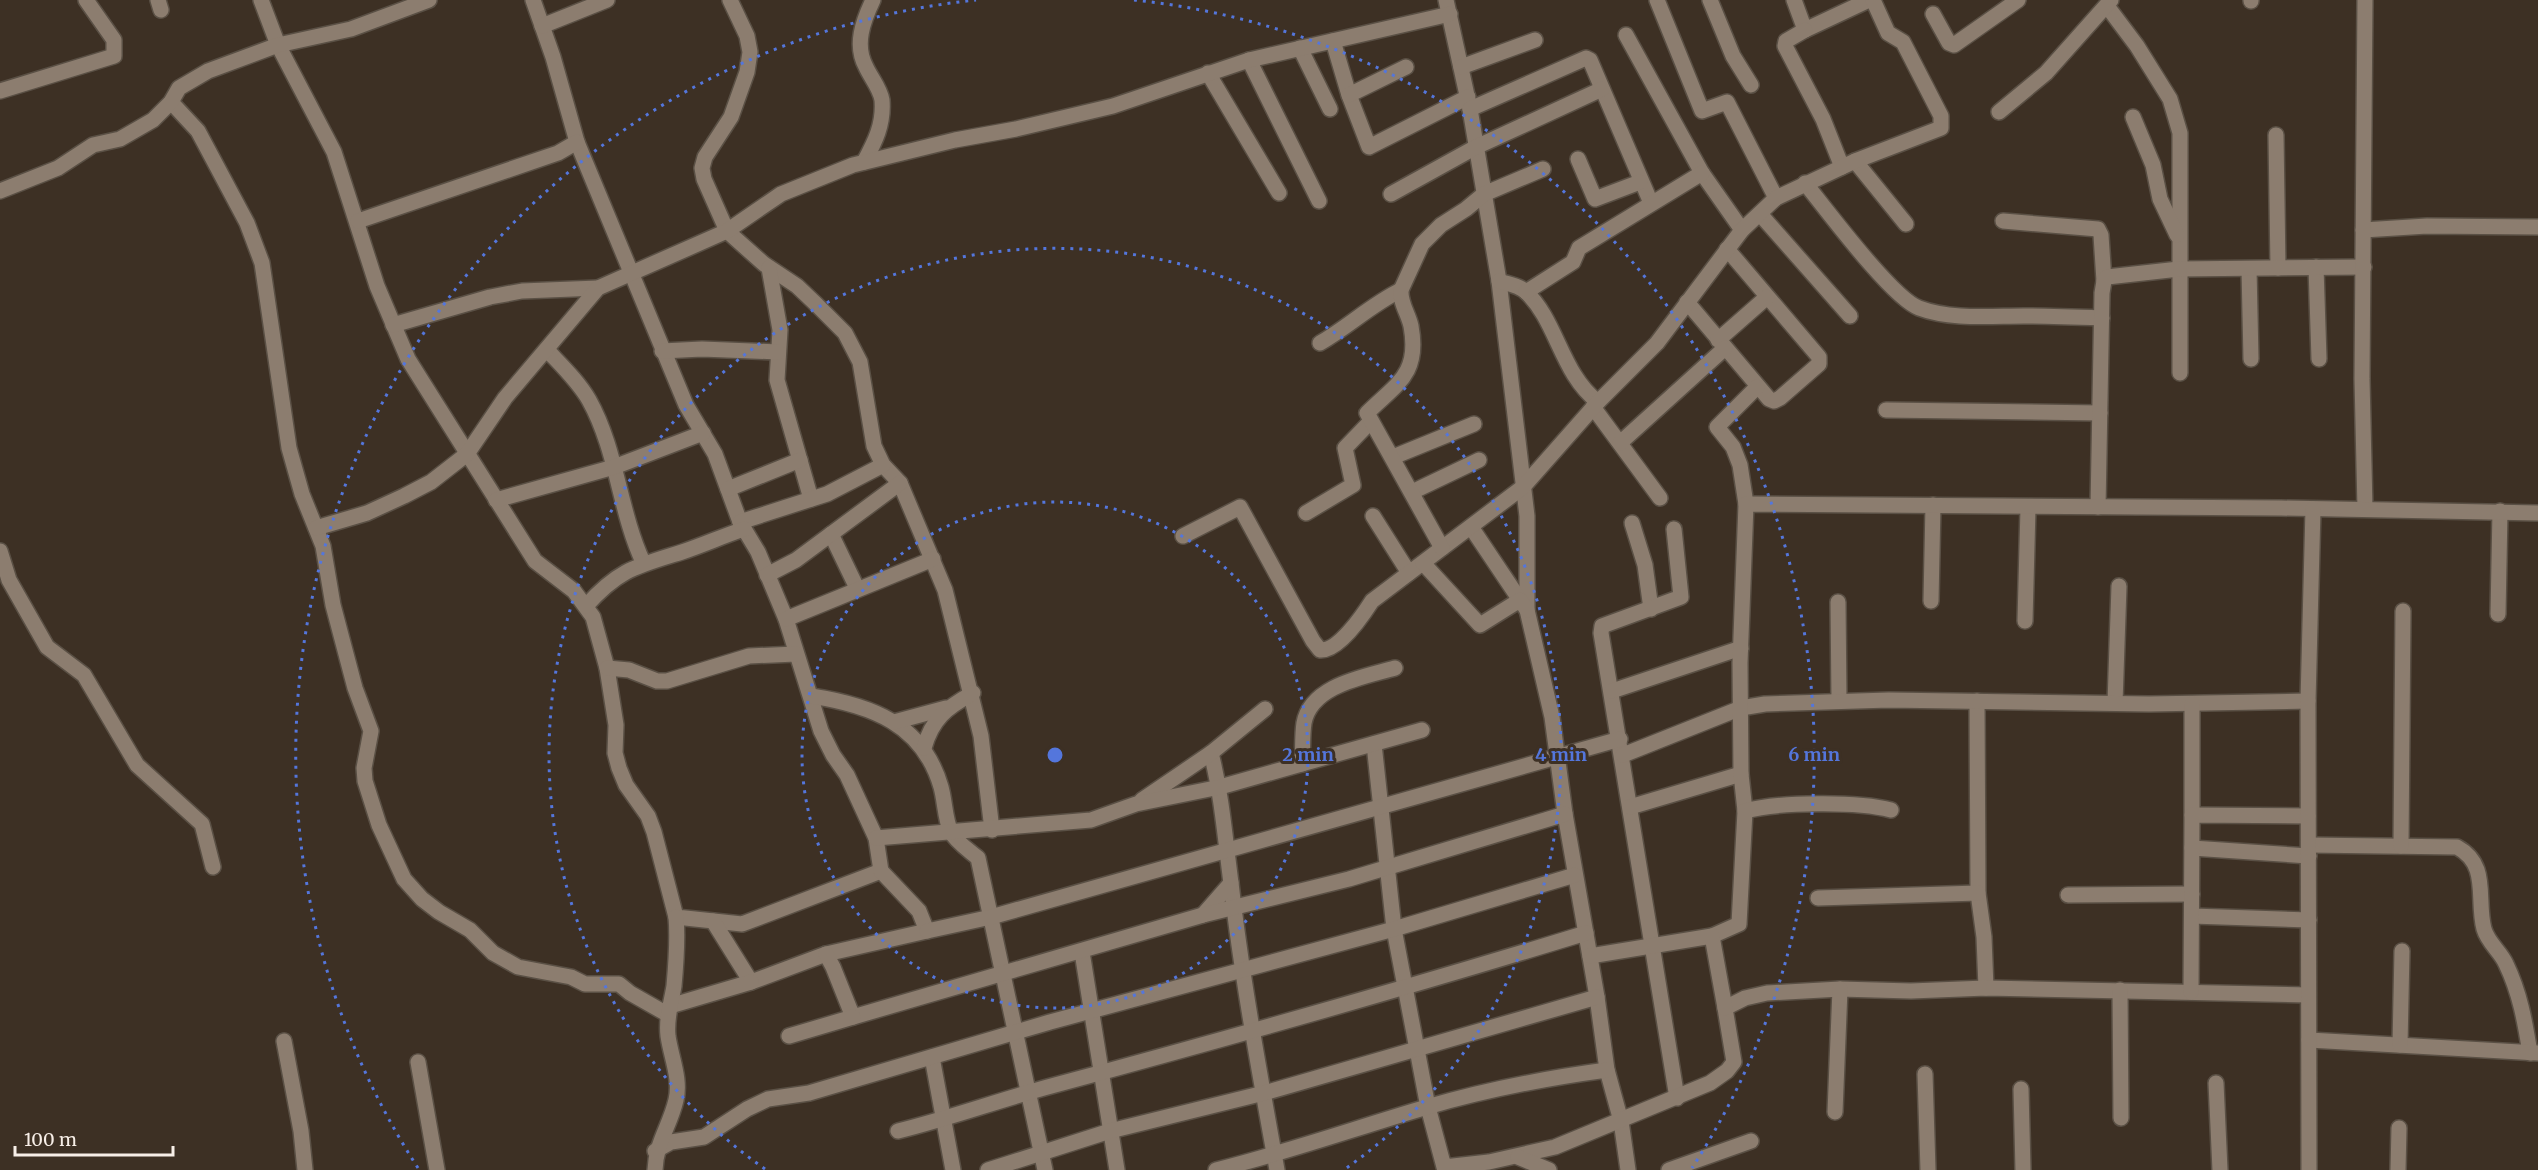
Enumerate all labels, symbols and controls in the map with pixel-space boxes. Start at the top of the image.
text: 2 min [1282,743,1334,766]
text: 4 min [1535,743,1587,766]
text: 6 min [1788,743,1840,766]
centre of rings [1045,745,1065,765]
scale bar [15,1119,172,1157]
text: 100 m [24,1128,77,1151]

